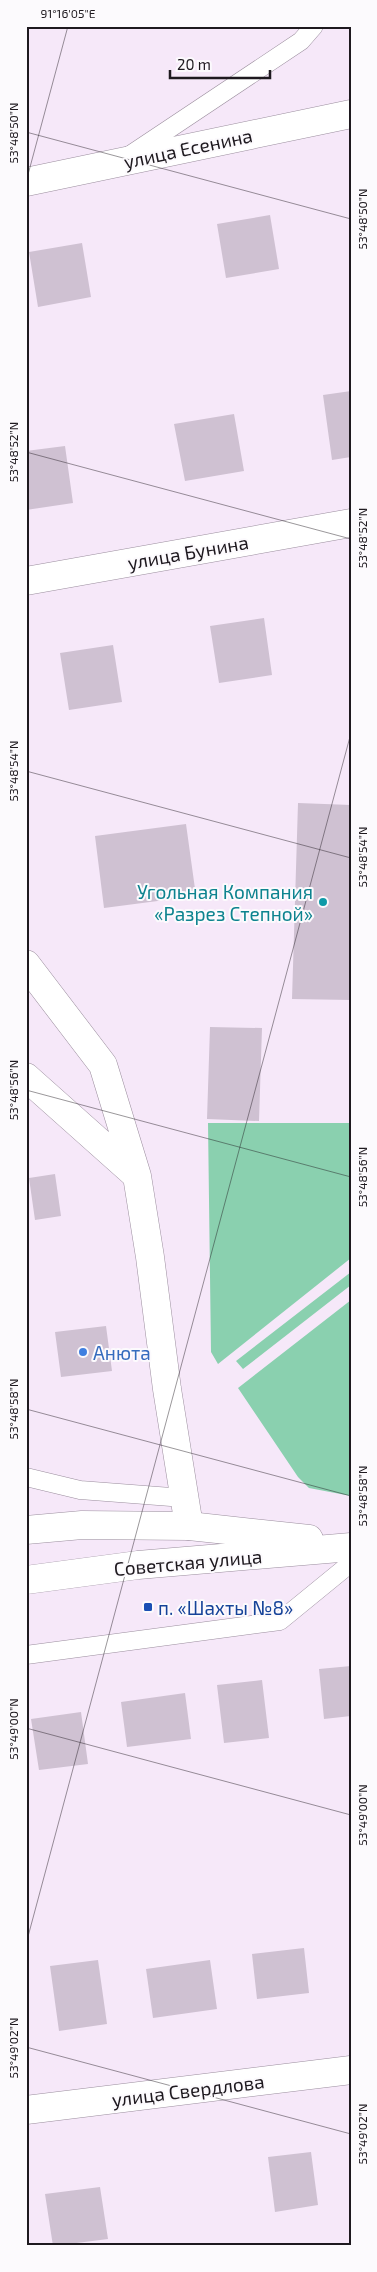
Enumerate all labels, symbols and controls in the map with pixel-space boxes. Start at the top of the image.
text: 91°16'05"E [41,6,96,20]
scale bar [170,48,270,80]
text: 20 m [177,55,211,73]
text: 53°48'50"N [6,103,20,164]
street label: улица Есенина [122,123,255,174]
text: 53°48'50"N [355,189,369,250]
text: 53°48'52"N [6,422,20,482]
text: 53°48'52"N [355,508,369,568]
street label: улица Бунина [126,530,250,575]
text: 53°48'54"N [6,740,20,802]
text: 53°48'54"N [355,826,369,888]
place label: Угольная Компания «Разрез Степной» [137,880,313,925]
marker: Угольная Компания «Разрез Степной» [317,896,329,908]
text: 53°48'56"N [6,1060,20,1120]
text: 53°48'56"N [355,1147,369,1207]
place label: Анюта [93,1341,151,1364]
marker: Анюта [77,1346,89,1358]
text: 53°48'58"N [6,1378,20,1440]
text: 53°48'58"N [355,1465,369,1527]
street label: Советская улица [113,1544,263,1581]
place label: п. «Шахты №8» [158,1596,293,1619]
marker: п. «Шахты №8» [142,1601,154,1613]
text: 53°49'00"N [6,1698,20,1760]
text: 53°49'00"N [355,1784,369,1846]
text: 53°49'02"N [6,2018,20,2078]
street label: улица Свердлова [110,2069,266,2112]
text: 53°49'02"N [355,2104,369,2164]

